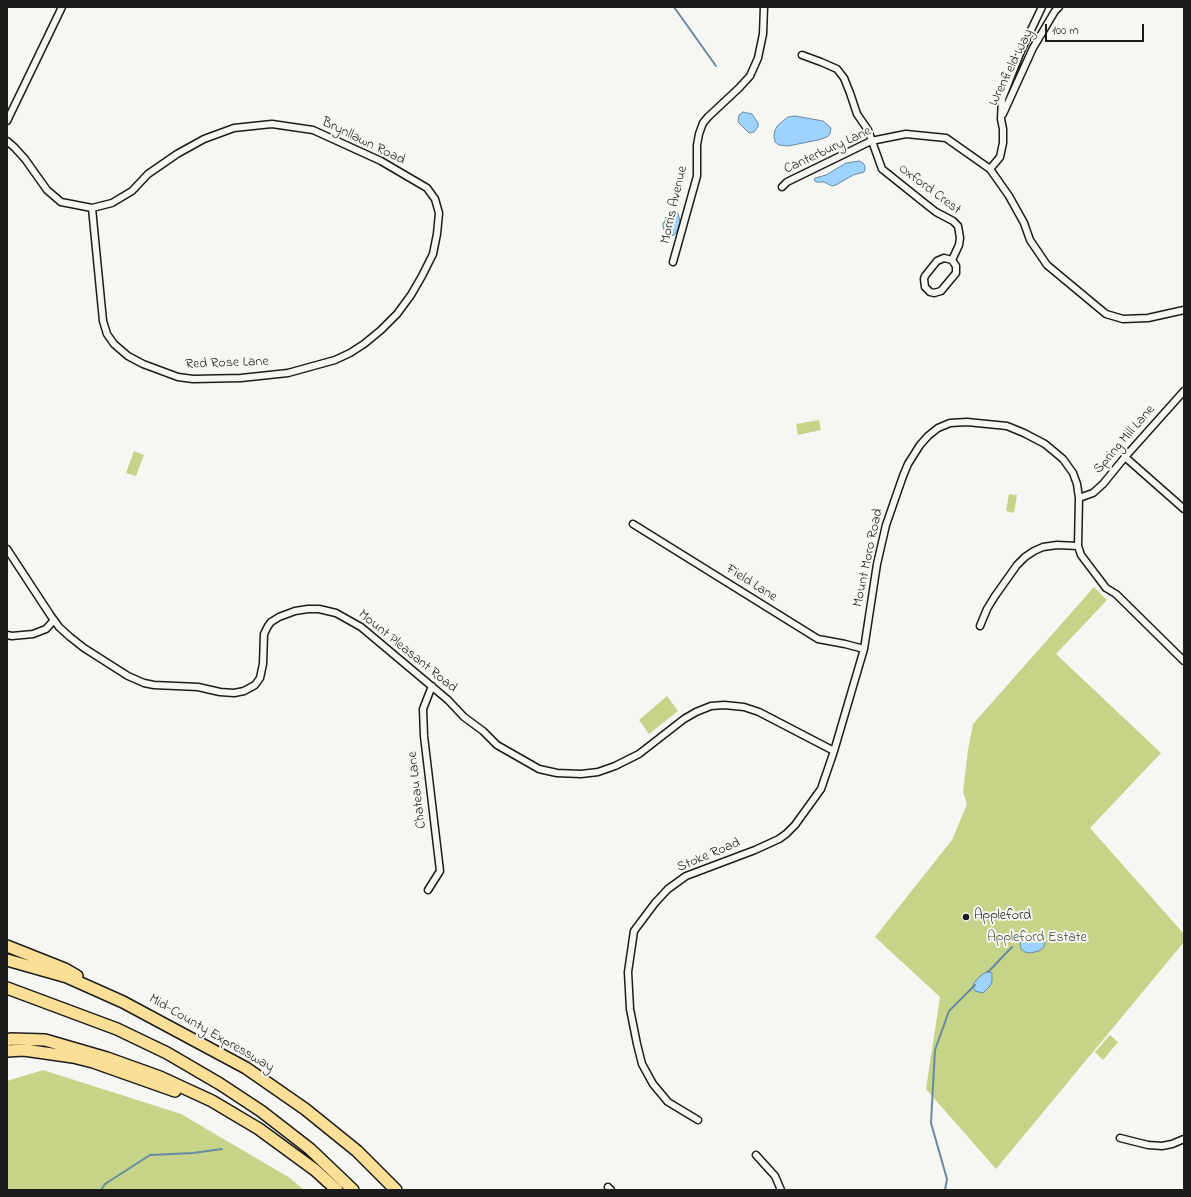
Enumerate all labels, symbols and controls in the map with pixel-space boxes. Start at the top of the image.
scale bar [1047,16,1146,42]
text: 100 m [1052,22,1079,40]
street label: Wrenfield Way [986,27,1038,109]
street label: Brynllawn Road [319,115,407,169]
street label: Canterbury Lane [782,123,874,179]
street label: Oxford Crest [894,161,964,219]
street label: Morris Avenue [658,164,692,246]
street label: Red Rose Lane [185,354,269,374]
street label: Spring Mill Lane [1091,402,1159,478]
street label: Mount Moro Road [850,507,888,609]
street label: Field Lane [722,562,780,606]
street label: Mount Pleasant Road [354,607,460,697]
street label: Chateau Lane [405,750,431,830]
street label: Stoke Road [675,835,743,877]
place label: Appleford [974,909,1031,925]
marker: Appleford [961,912,971,922]
park label: Appleford Estate [987,931,1087,947]
street label: Mid-County Expressway [145,991,277,1077]

